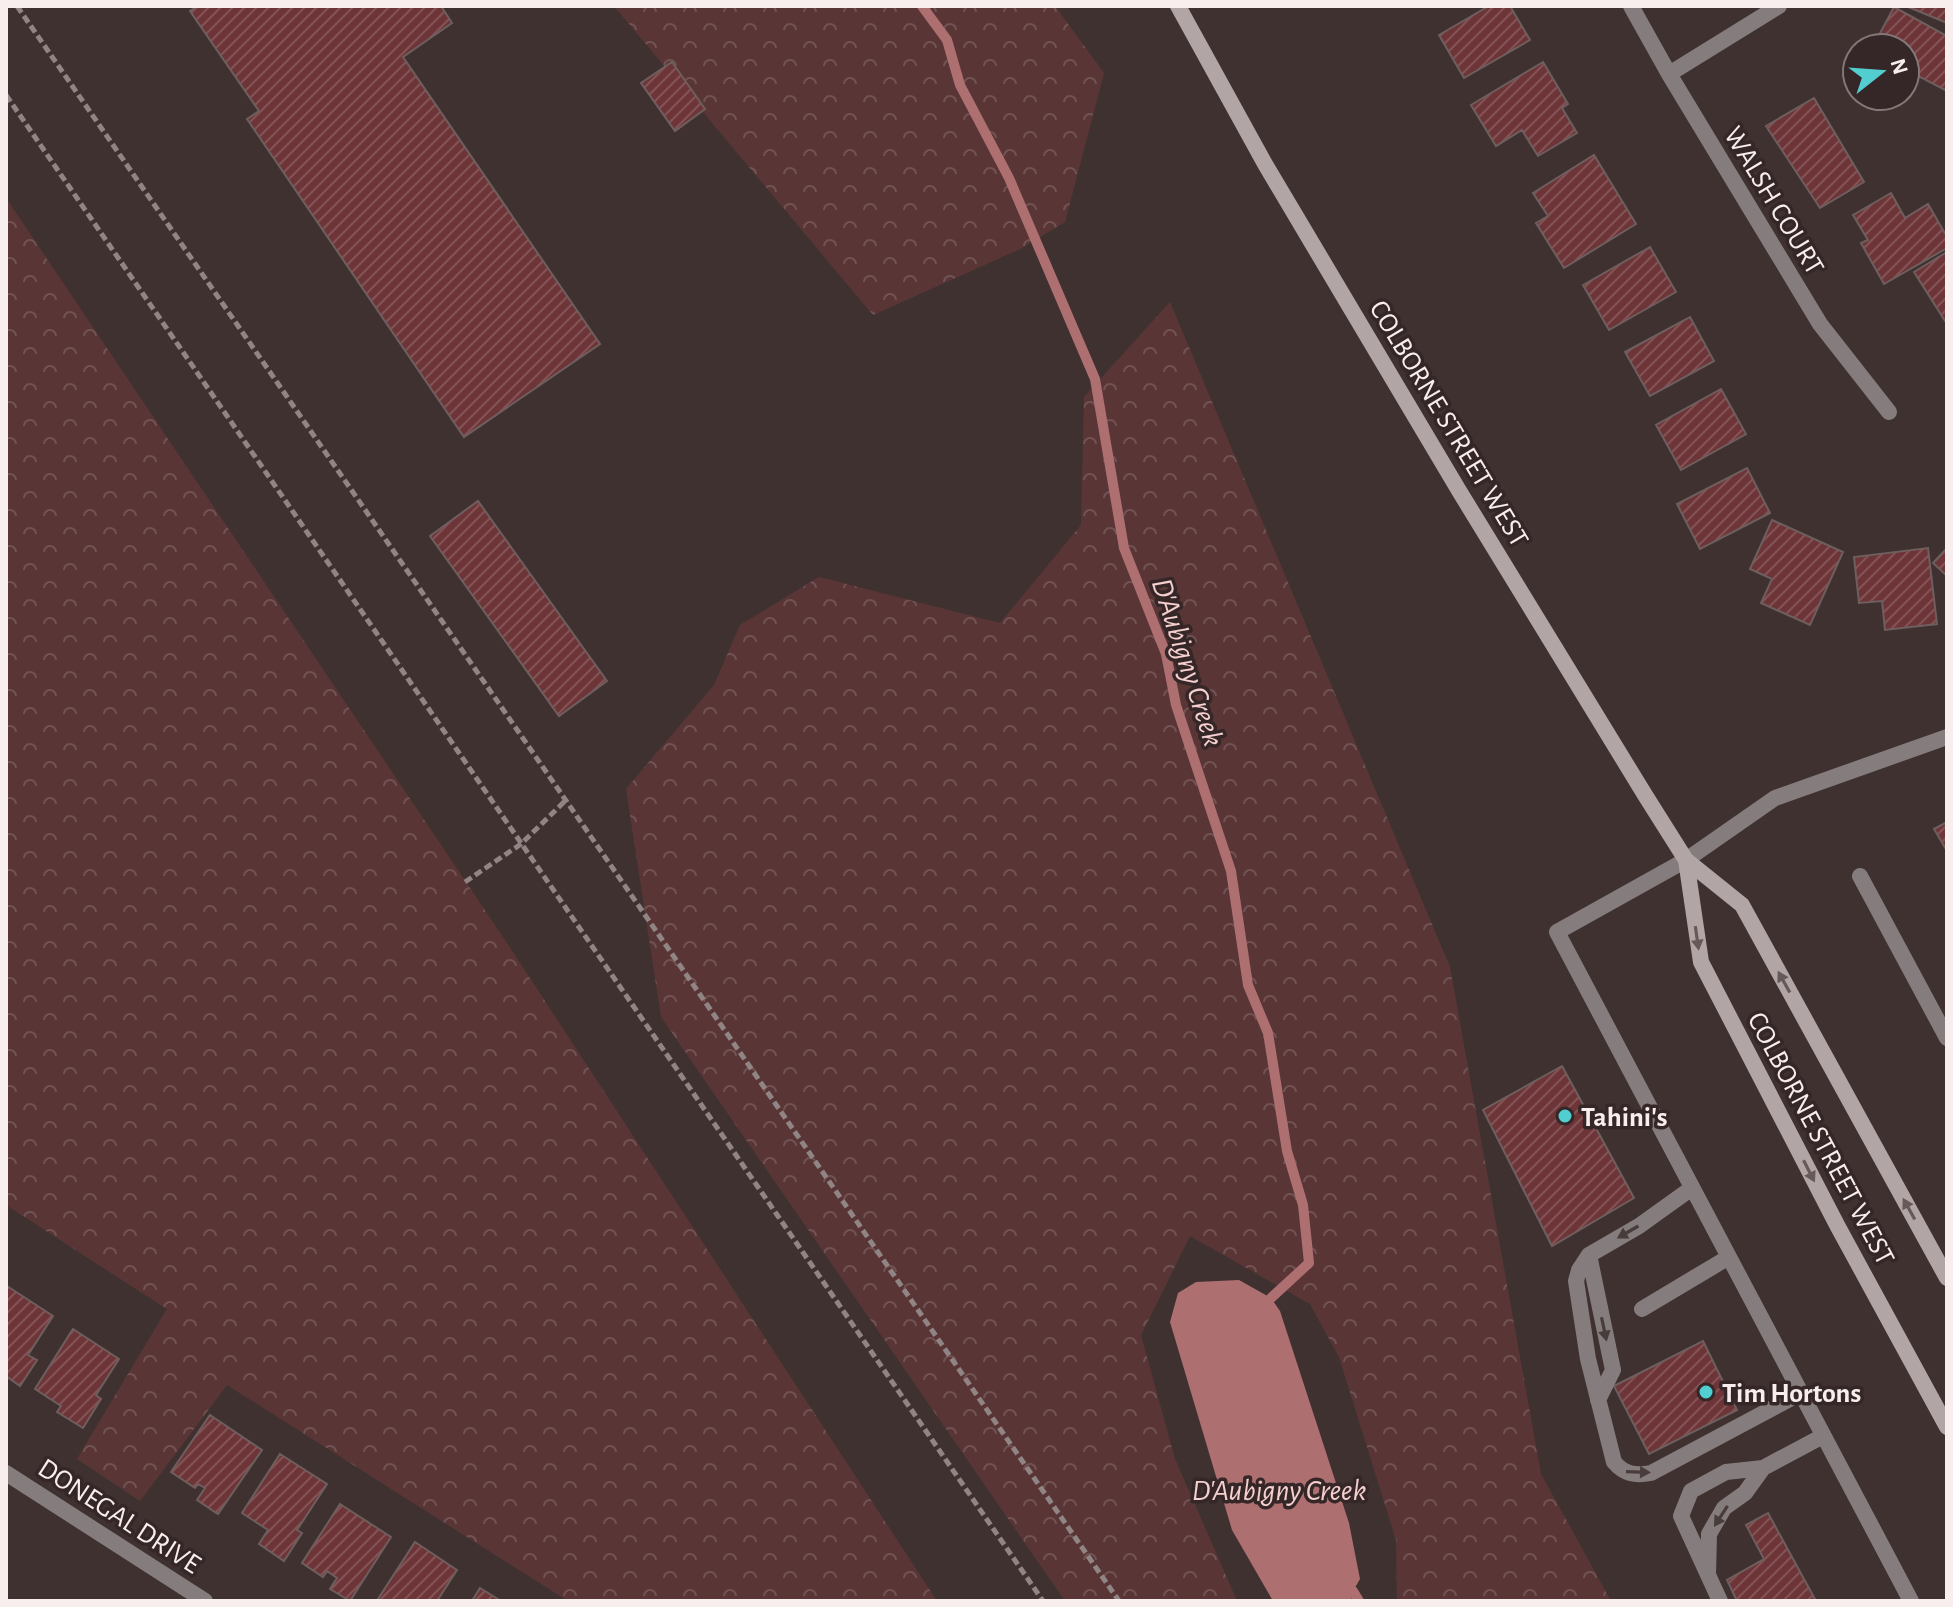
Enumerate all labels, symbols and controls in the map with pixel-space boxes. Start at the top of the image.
north arrow [1841,32,1921,112]
text: N [1886,56,1912,77]
street label: WALSH COURT [1718,122,1829,280]
street label: COLBORNE STREET WEST [1364,296,1533,552]
water label: D'Aubigny Creek [1146,575,1228,750]
one-way arrow [1691,925,1704,950]
one-way arrow [1777,970,1791,993]
street label: COLBORNE STREET WEST [1742,1008,1899,1270]
place label: Tahini's [1581,1104,1667,1132]
marker: Tahini's [1556,1107,1574,1125]
one-way arrow [1803,1159,1816,1182]
one-way arrow [1903,1198,1916,1221]
one-way arrow [1617,1225,1639,1239]
one-way arrow [1599,1316,1611,1341]
place label: Tim Hortons [1722,1380,1861,1408]
marker: Tim Hortons [1697,1383,1715,1401]
street label: DONEGAL DRIVE [33,1454,205,1579]
one-way arrow [1626,1465,1652,1478]
water label: D'Aubigny Creek [1192,1476,1366,1506]
one-way arrow [1713,1506,1728,1527]

